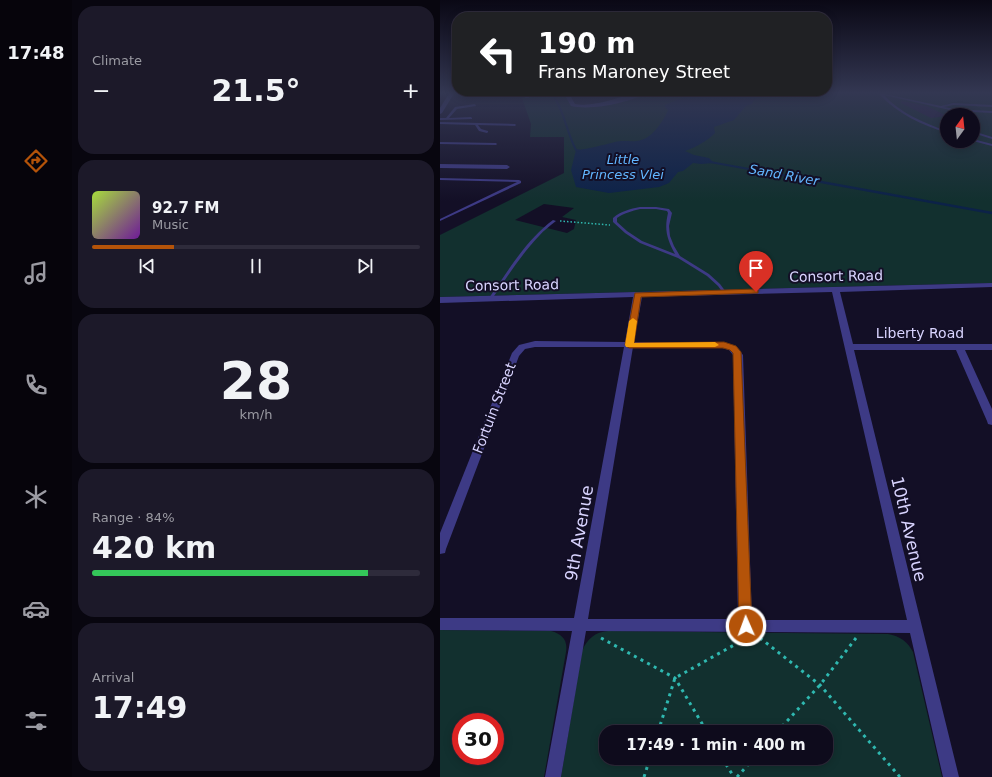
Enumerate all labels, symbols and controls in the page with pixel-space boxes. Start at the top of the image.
text: 190 m [538,27,635,60]
icon: left [472,28,524,80]
text: 17:48 [7,42,65,63]
text: Climate [92,53,142,68]
text: Frans Maroney Street [538,61,730,82]
text: 21.5° [211,73,301,108]
text: − [92,78,110,103]
text: + [402,78,420,103]
north arrow [940,108,980,148]
map controls [940,108,980,148]
icon: directions [22,147,50,175]
water label: Little Princess Vlei [582,152,664,182]
water label: Sand River [748,161,822,189]
text: 92.7 FM [152,199,219,217]
text: Music [152,217,189,232]
pin [739,251,773,292]
icon: previous [136,255,158,277]
icon: pause [245,255,267,277]
icon: next [354,255,376,277]
icon: arrive [745,257,767,279]
icon: music [22,259,50,287]
street label: Consort Road [789,267,883,285]
street label: Consort Road [465,276,559,294]
street label: Liberty Road [876,325,964,341]
text: 28 [220,351,292,411]
street label: Fortuin Street [469,360,519,456]
icon: phone [22,371,50,399]
text: km/h [240,407,272,422]
street label: 10th Avenue [887,474,931,584]
icon: climate [22,483,50,511]
street label: 9th Avenue [561,484,597,582]
text: Range · 84% [92,510,175,525]
text: 420 km [92,530,216,565]
icon: car [22,595,50,623]
position arrow [725,605,767,647]
text: Arrival [92,670,134,685]
text: 17:49 [92,690,188,725]
icon: filters [22,707,50,735]
speed limit sign: 30 [452,713,504,765]
text: 17:49 · 1 min · 400 m [626,736,806,754]

